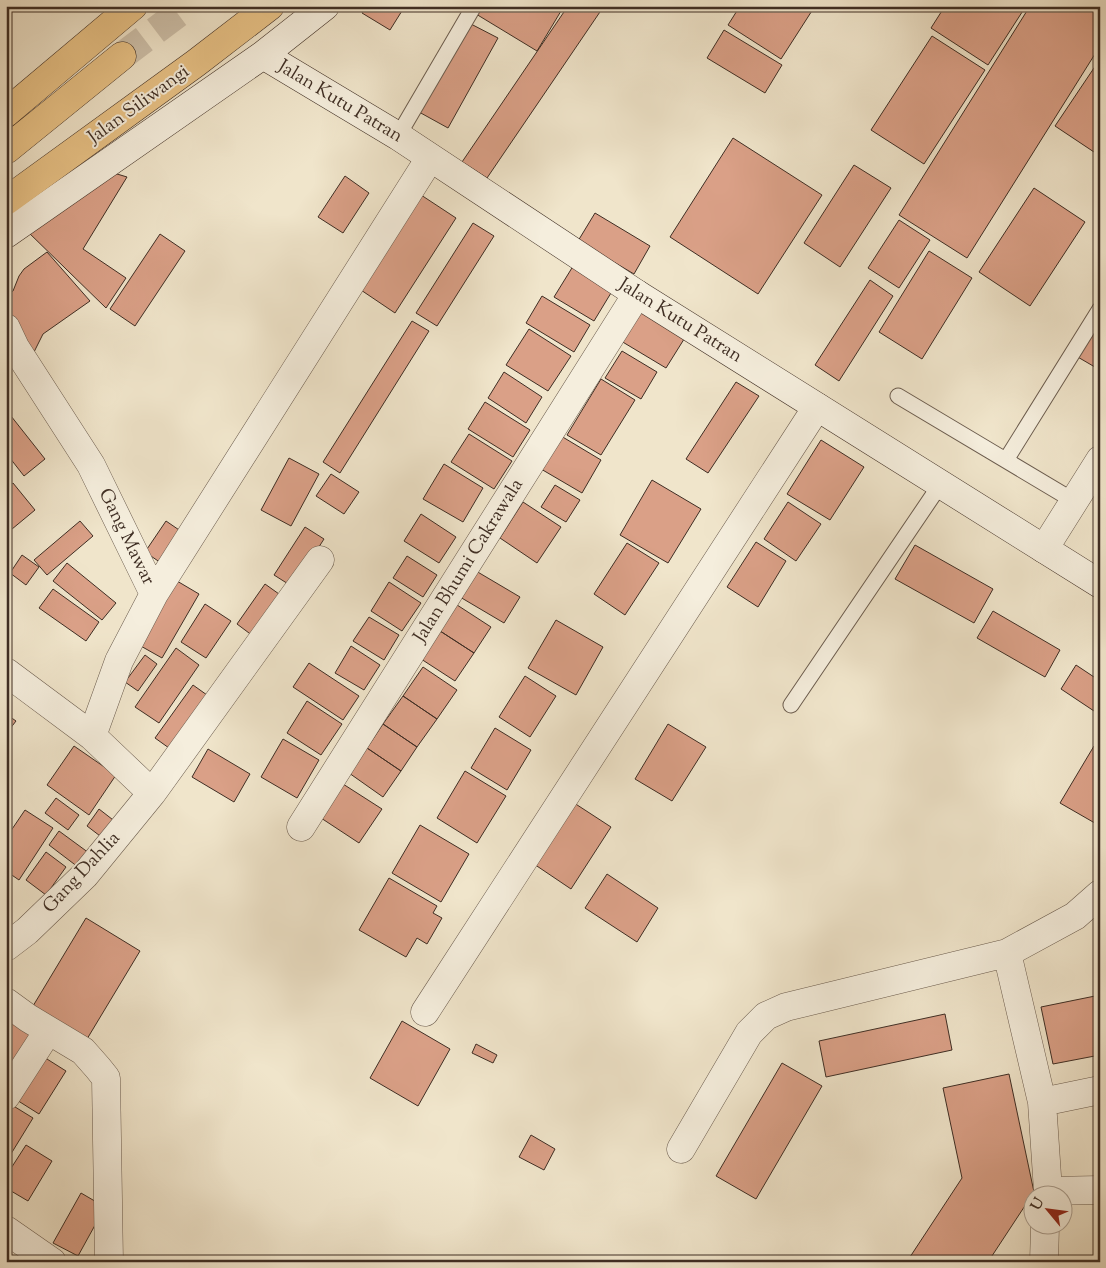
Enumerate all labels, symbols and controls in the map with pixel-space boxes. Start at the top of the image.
street label: Jalan Kutu Patran [271,53,408,150]
street label: Jalan Siliwangi [82,59,195,152]
street label: Jalan Kutu Patran [612,271,747,370]
street label: Jalan Bhumi Cakrawala [407,474,531,649]
street label: Gang Mawar [91,484,161,590]
street label: Gang Dahlia [37,826,127,920]
north arrow [1024,1186,1074,1236]
text: U [1027,1194,1050,1215]

